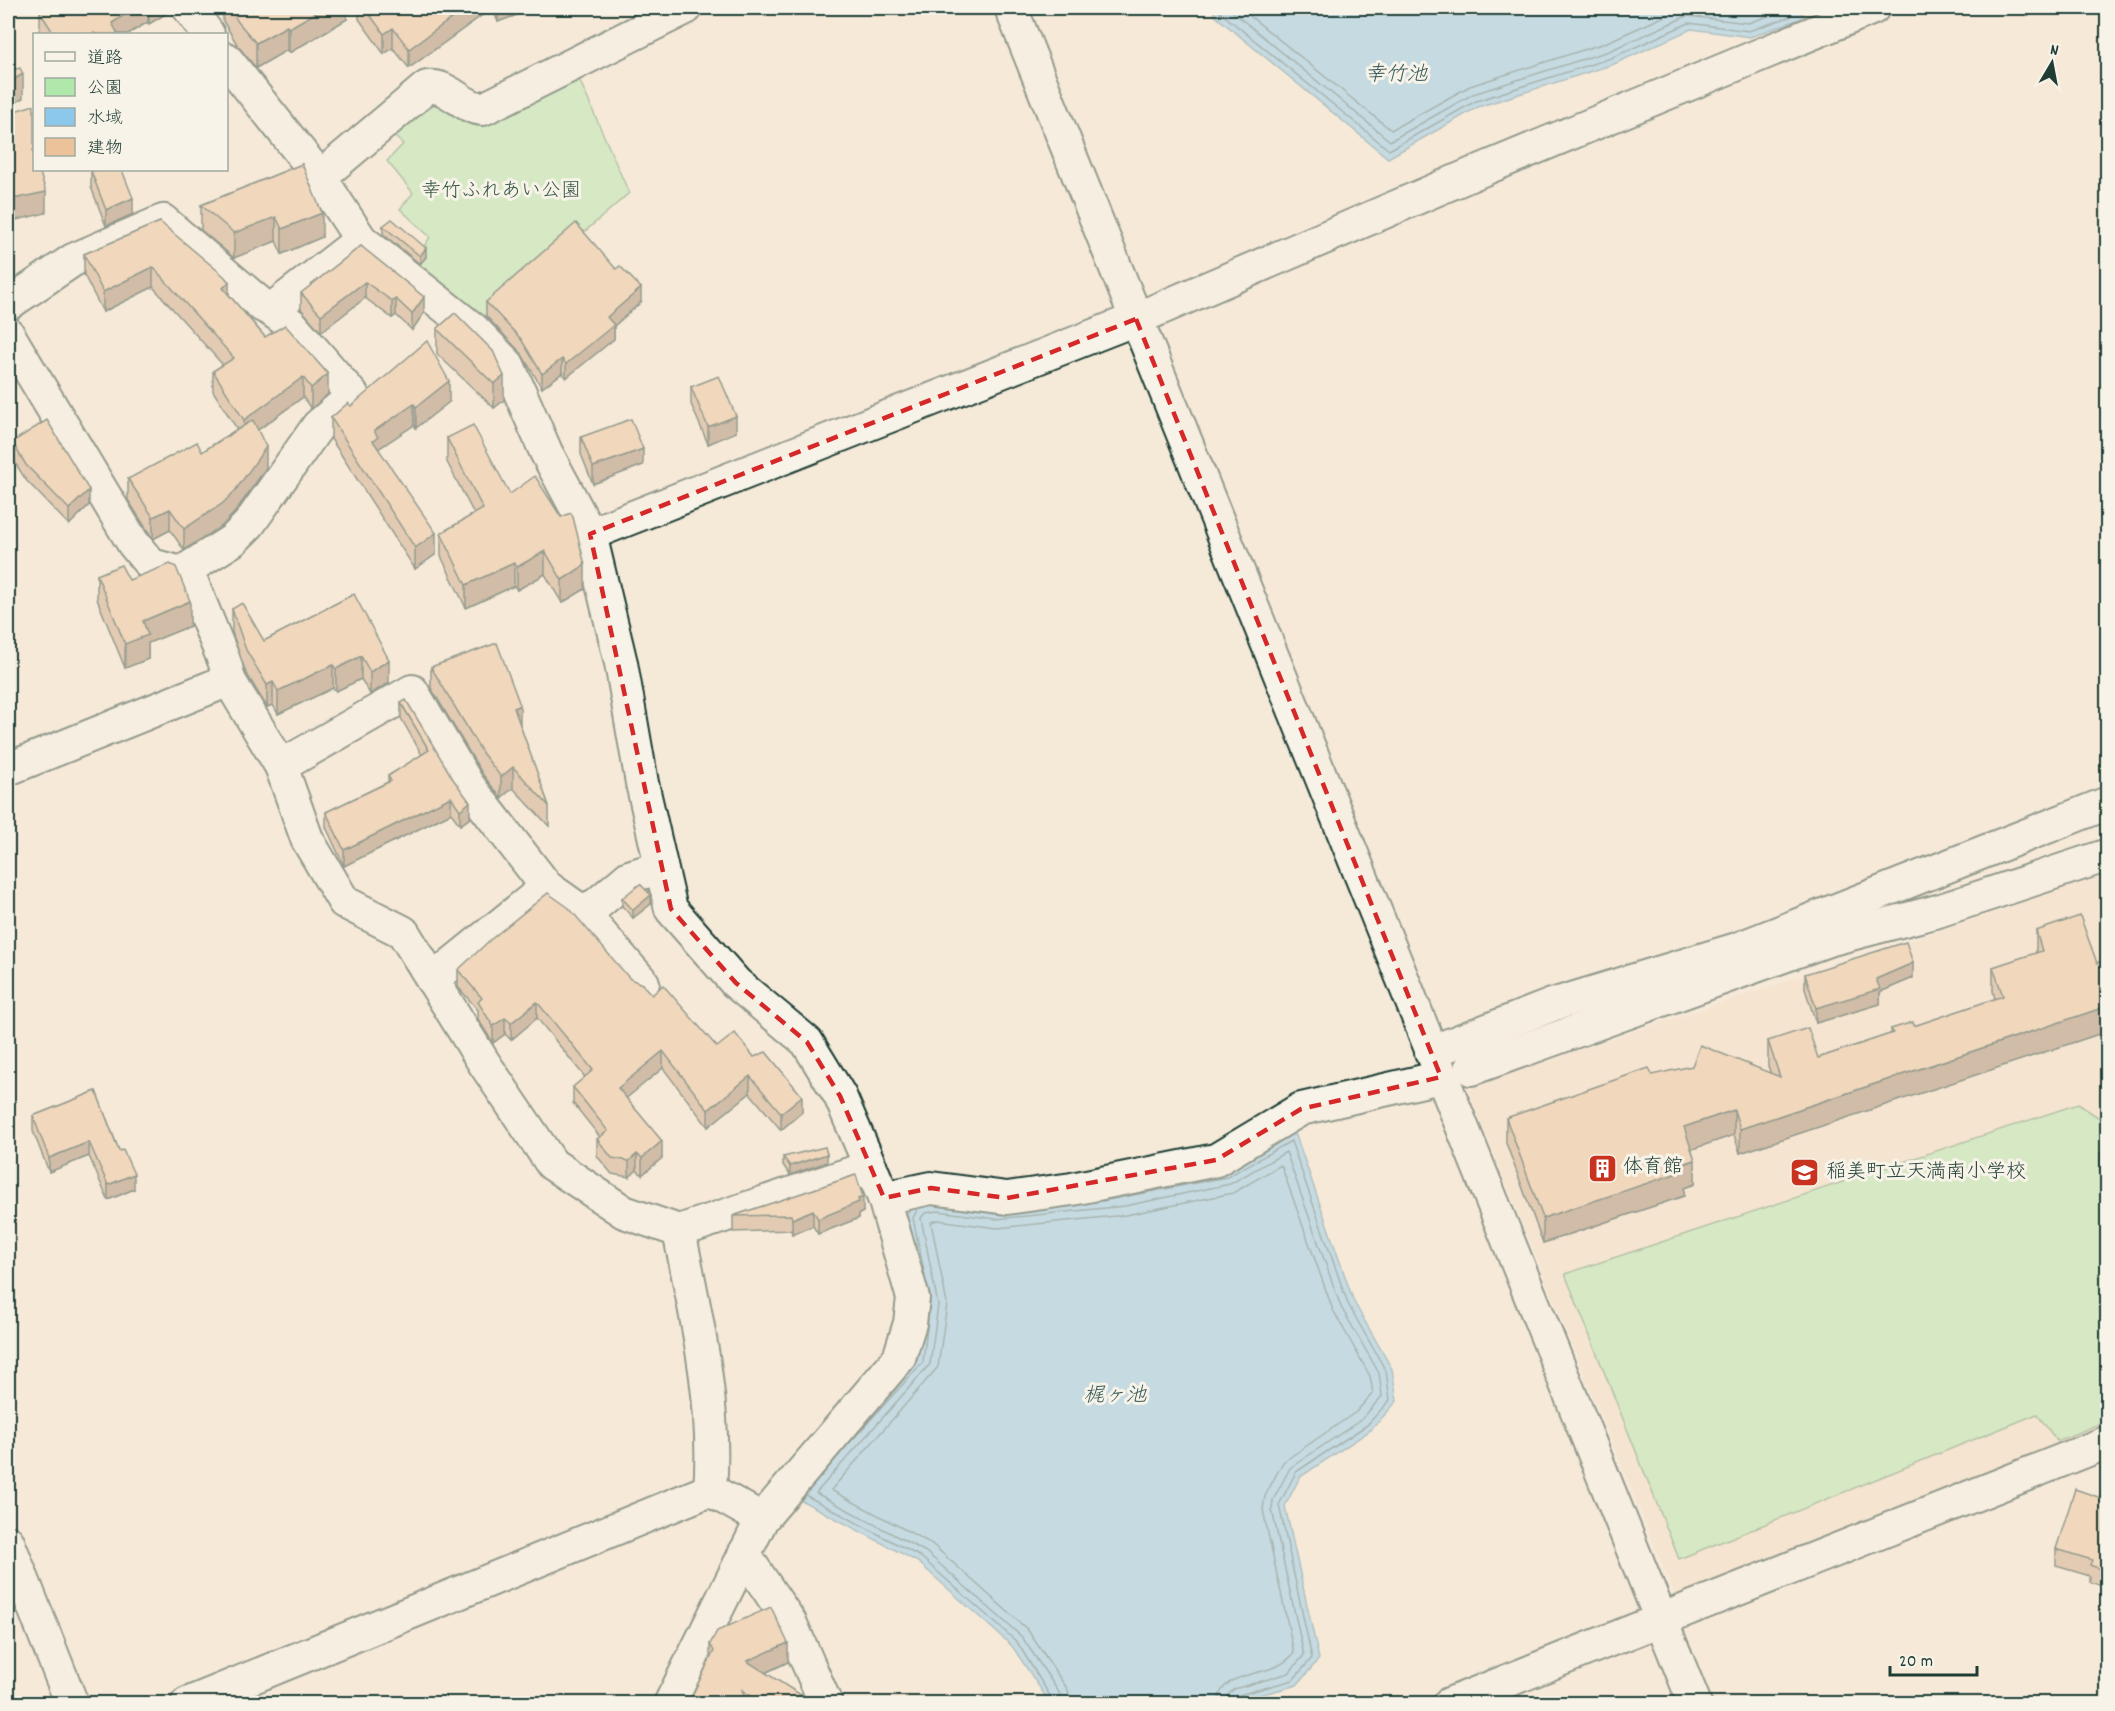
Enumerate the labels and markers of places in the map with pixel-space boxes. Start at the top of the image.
building icon: 体育館 [1586,1152,1618,1184]
place label: 体育館 [1623,1154,1683,1182]
school or university icon: 稲美町立天満南小学校 [1789,1157,1821,1189]
place label: 稲美町立天満南小学校 [1826,1159,2026,1187]

